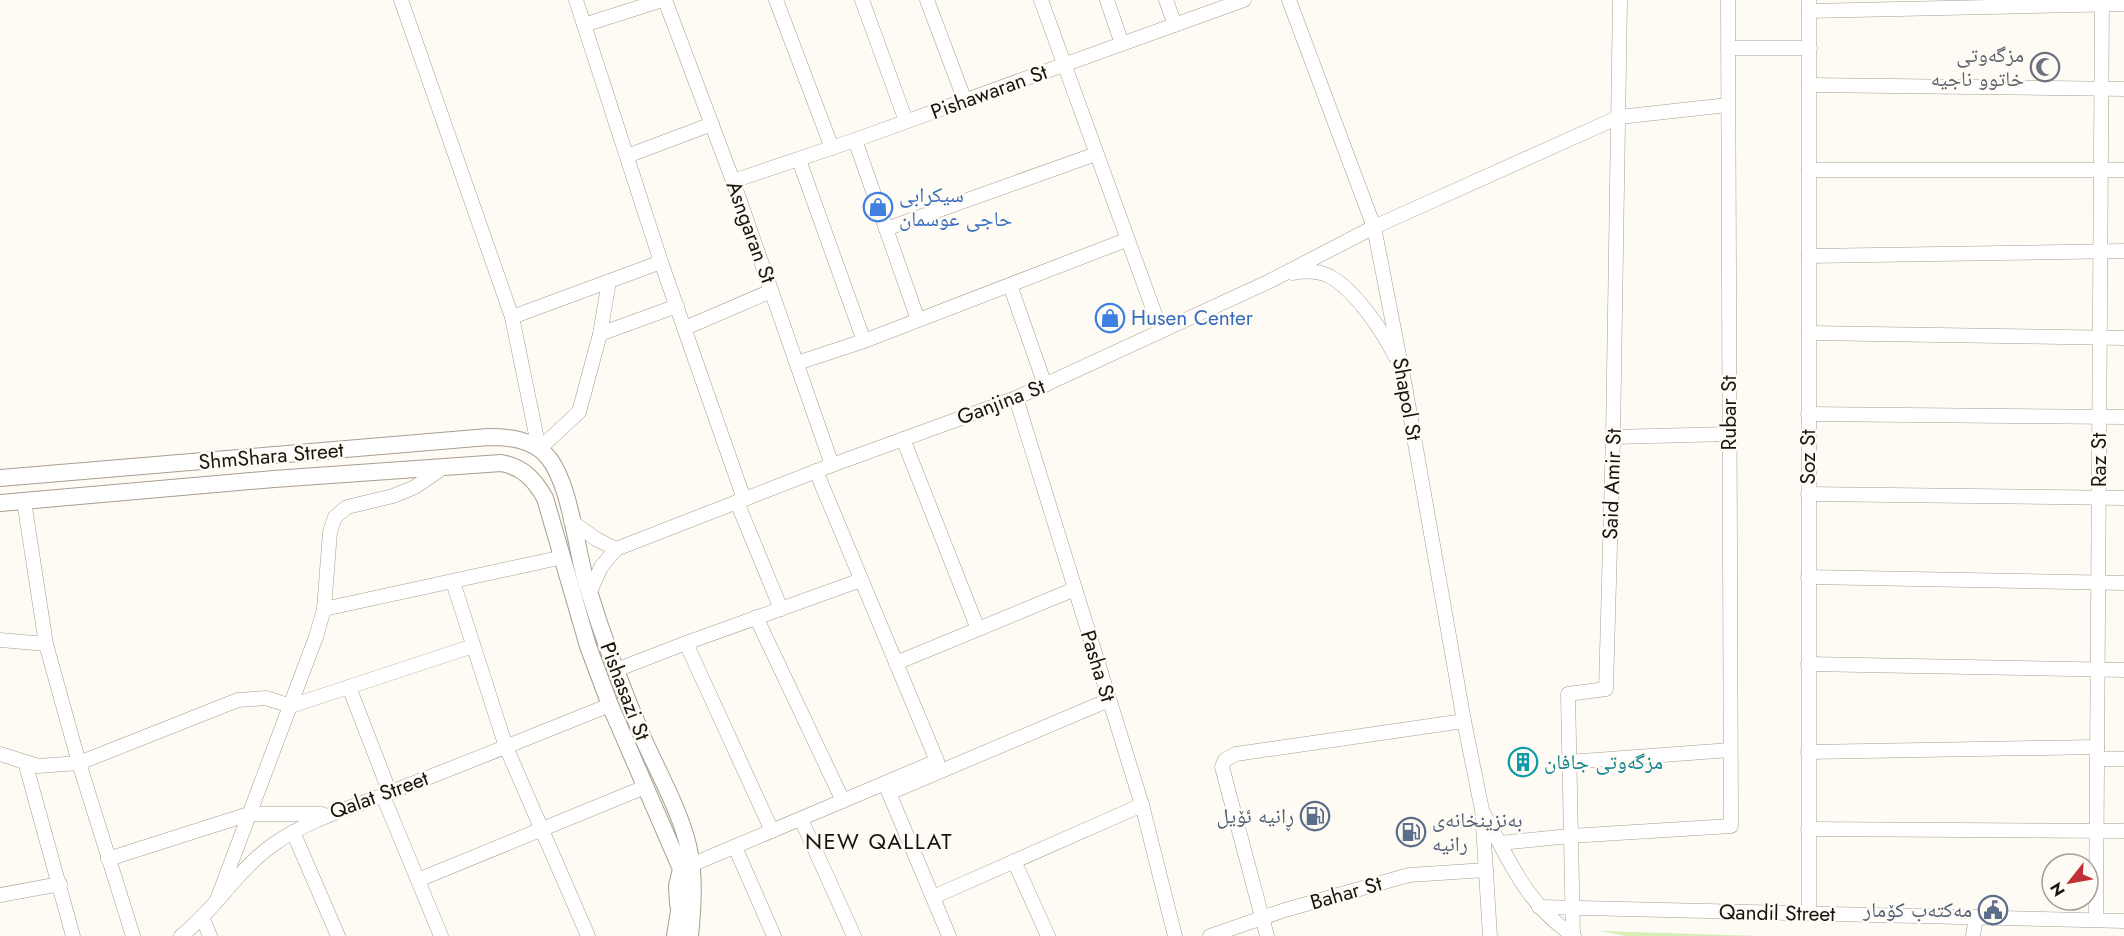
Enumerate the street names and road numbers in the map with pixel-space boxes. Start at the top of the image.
street label: Pishawaran St [927,57,1051,127]
street label: Asngaran St [719,177,783,287]
street label: Shapol St [1385,355,1429,443]
street label: Ganjina St [953,371,1049,433]
street label: Rubar St [1714,376,1744,450]
street label: Said Amir St [1595,428,1629,540]
street label: Soz St [1793,429,1823,485]
street label: Raz St [2084,433,2114,487]
street label: ShmShara Street [197,435,345,477]
street label: Pasha St [1073,627,1123,705]
street label: Pishasazi St [593,638,657,744]
street label: Qalat Street [325,763,433,827]
street label: Bahar St [1307,869,1385,917]
street label: Qandil Street [1719,897,1835,929]

